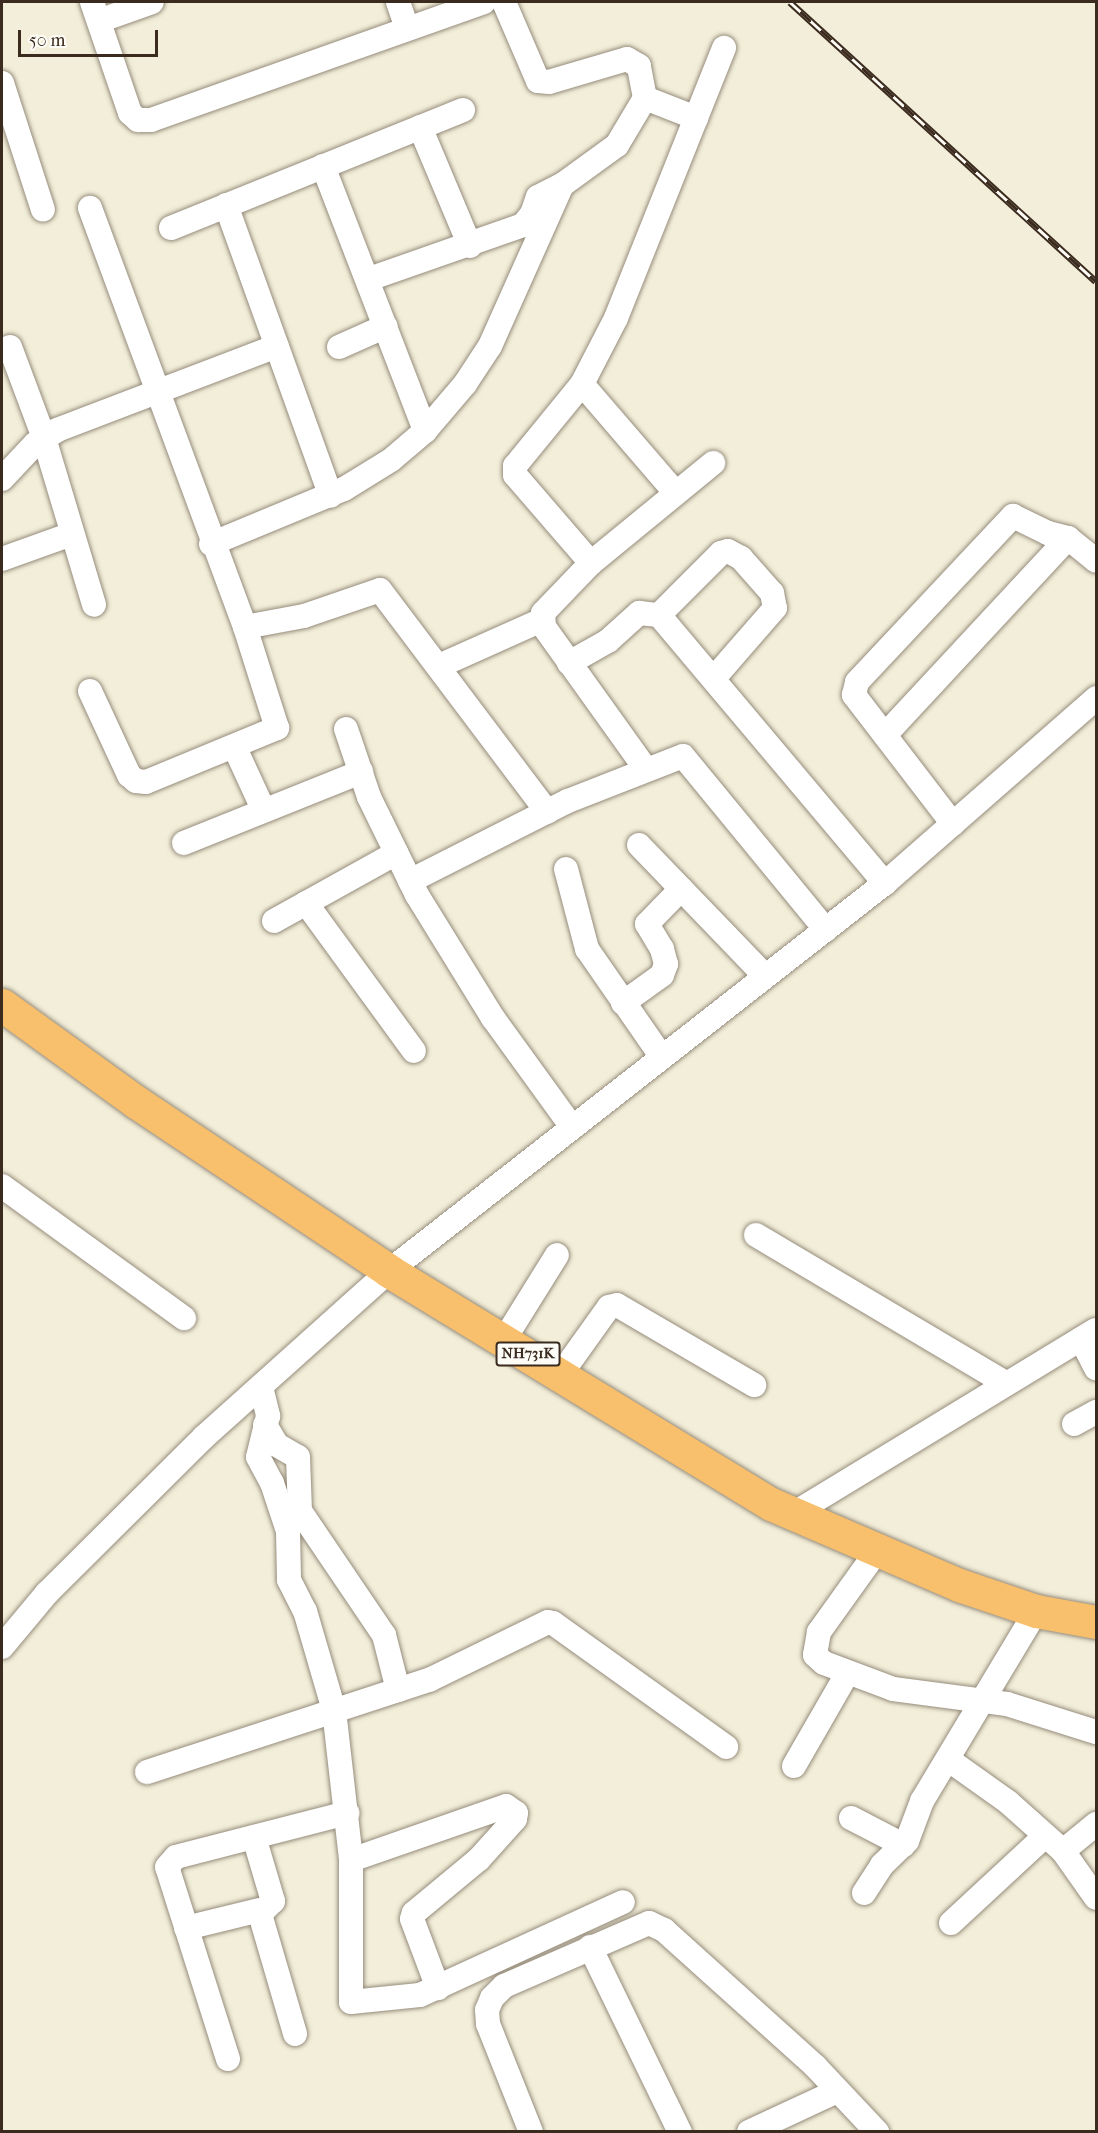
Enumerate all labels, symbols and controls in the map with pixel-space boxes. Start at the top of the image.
scale bar [21,18,160,56]
text: 50 m [29,30,65,51]
road number: NH731K [495,1342,561,1366]

